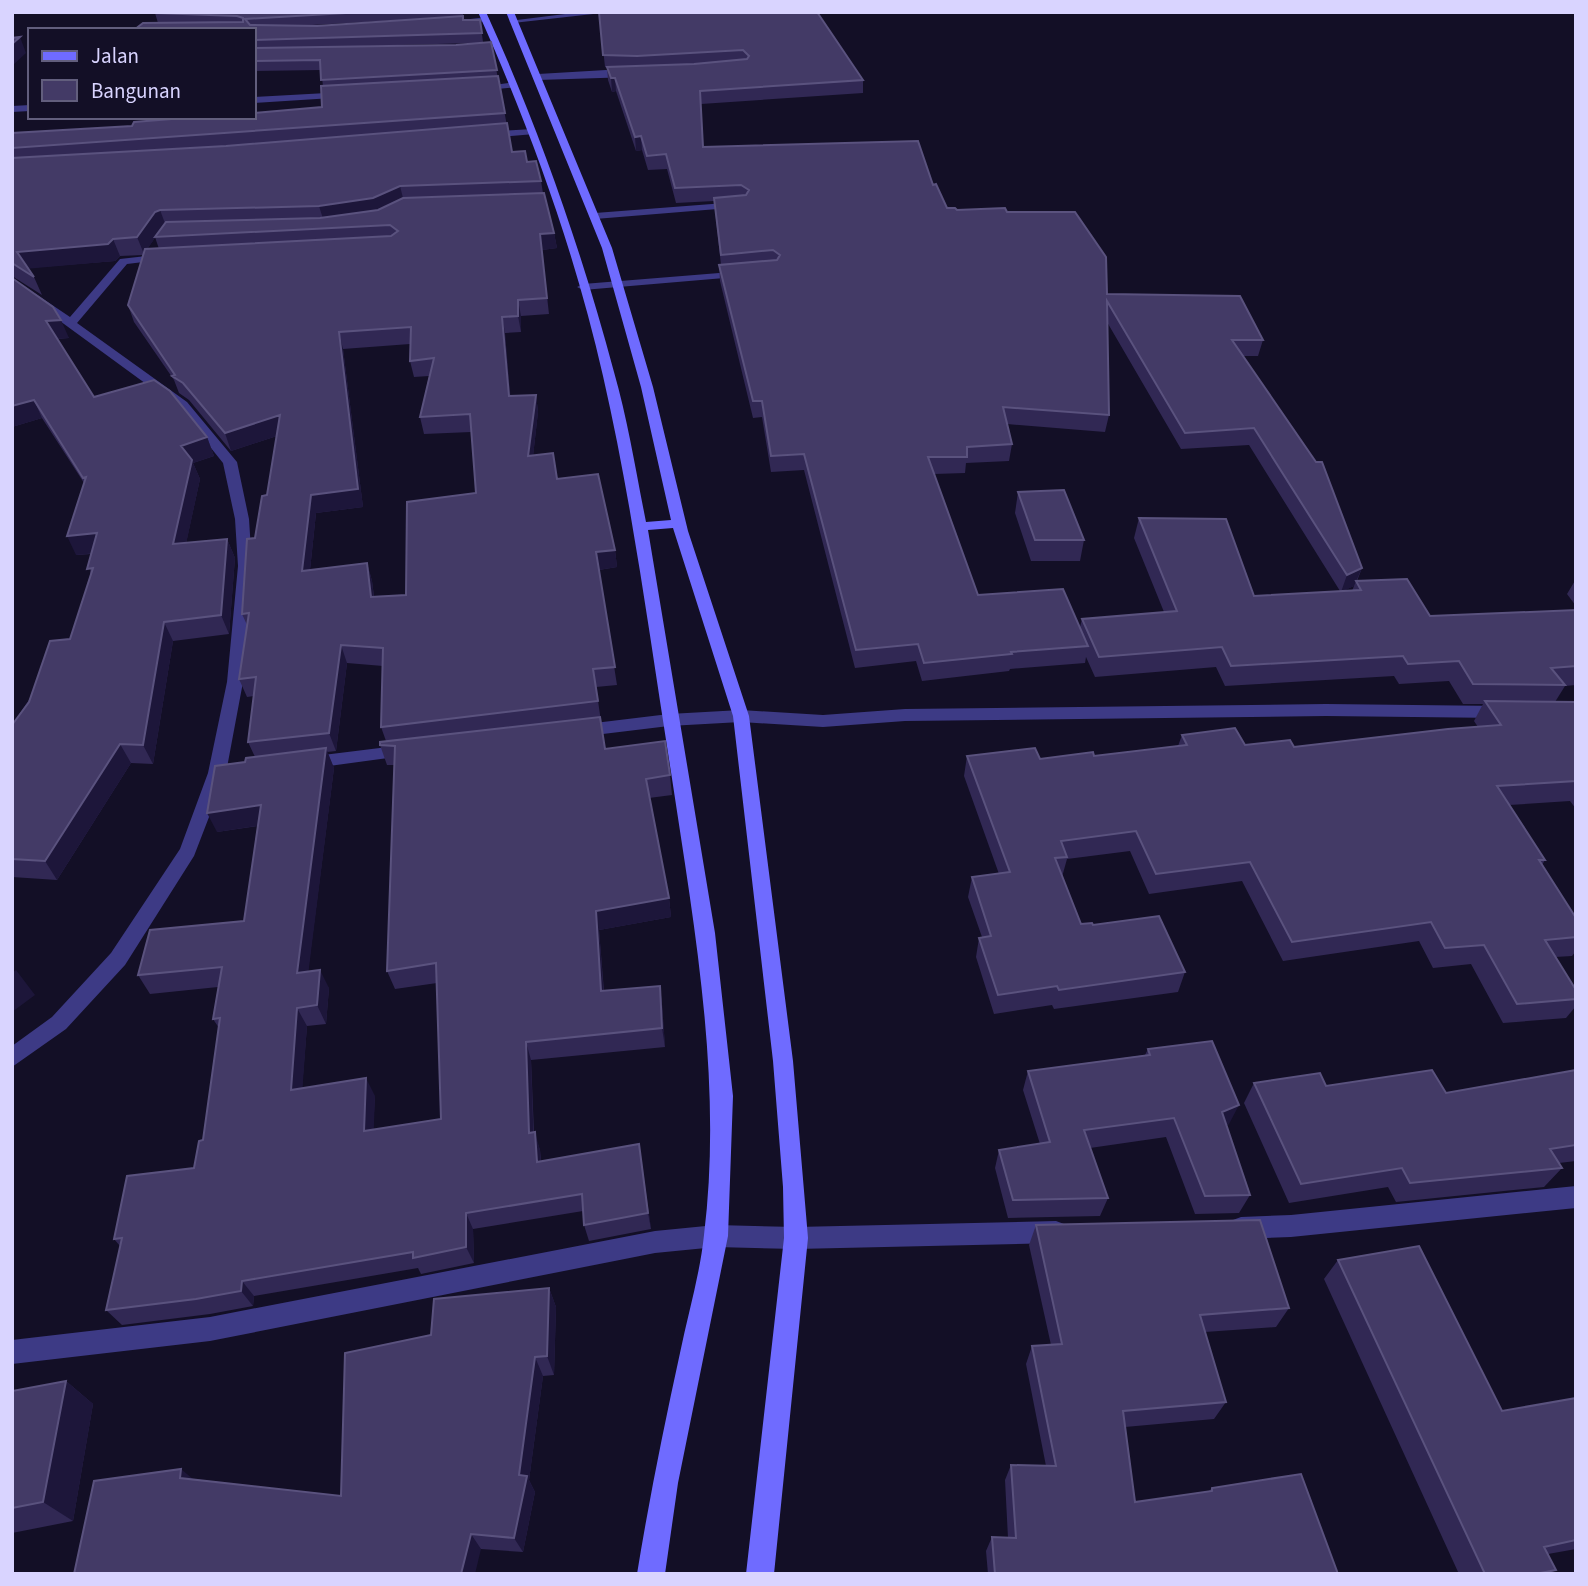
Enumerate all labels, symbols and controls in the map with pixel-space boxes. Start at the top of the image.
legend [28,28,256,119]
text: Jalan [91,41,139,71]
text: Bangunan [91,76,181,106]

